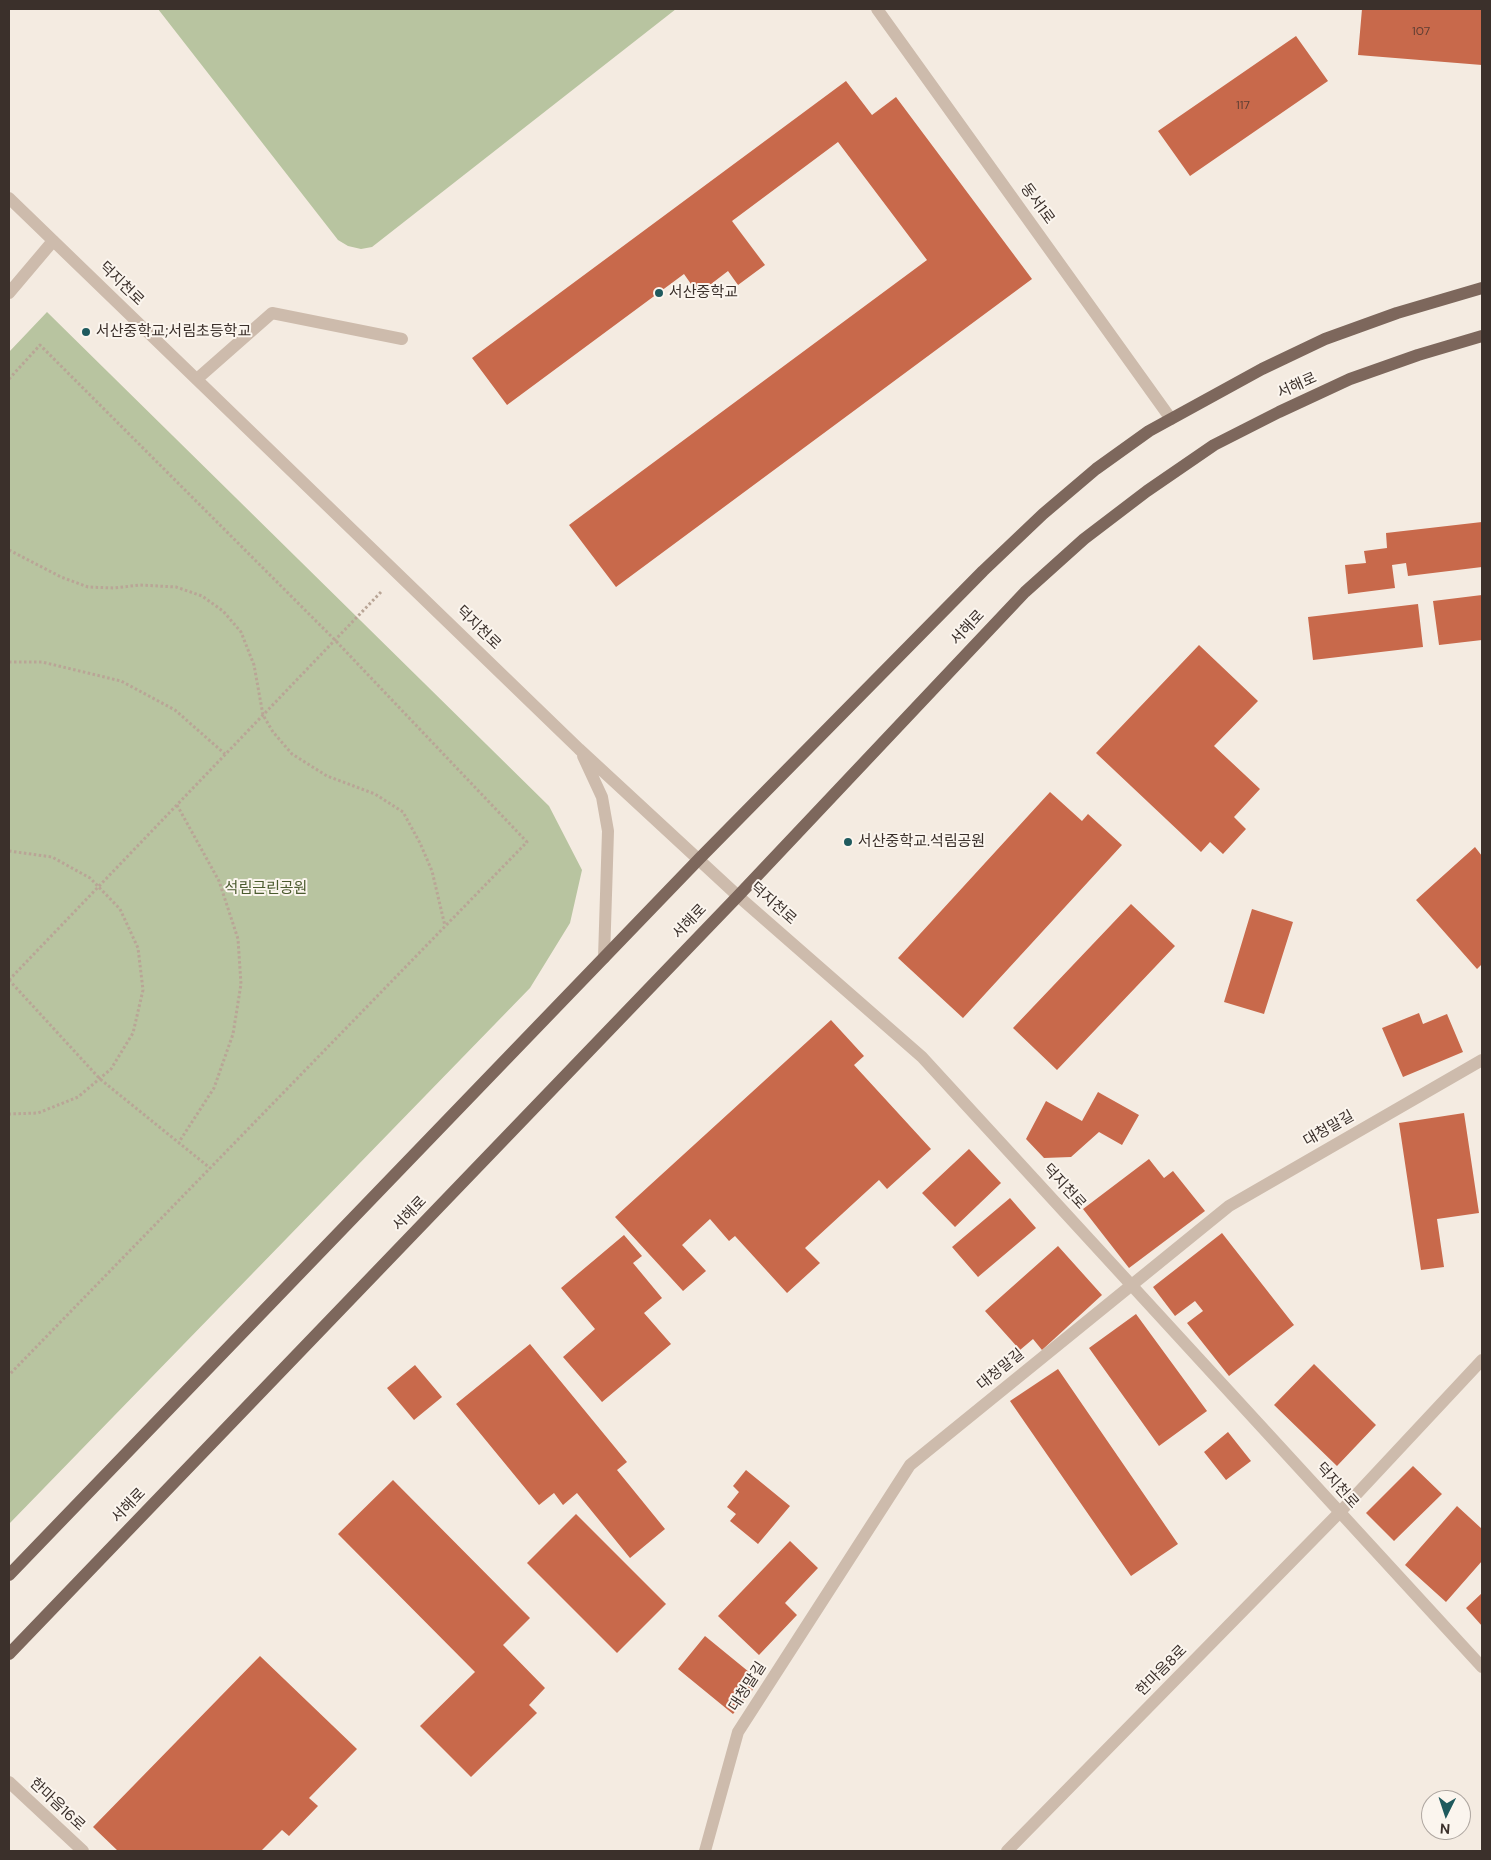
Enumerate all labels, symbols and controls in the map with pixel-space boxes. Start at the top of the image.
house number: 107 [1412,25,1430,39]
house number: 117 [1236,99,1250,113]
street label: 동서1로 [1016,180,1058,228]
street label: 덕지천로 [95,258,147,310]
place label: 서산중학교 [669,284,738,302]
marker: 서산중학교 [653,287,665,299]
place label: 서산중학교;서림초등학교 [96,323,251,341]
marker: 서산중학교;서림초등학교 [80,326,92,338]
street label: 서해로 [1274,369,1320,403]
street label: 덕지천로 [452,602,504,654]
street label: 서해로 [947,607,989,649]
place label: 서산중학교.석림공원 [858,833,985,851]
marker: 서산중학교.석림공원 [842,836,854,848]
street label: 덕지천로 [746,879,800,929]
park label: 석림근린공원 [225,880,307,898]
street label: 서해로 [669,901,711,943]
street label: 대청말길 [1301,1107,1357,1151]
street label: 덕지천로 [1039,1161,1089,1213]
street label: 서해로 [389,1193,431,1235]
street label: 대청말길 [974,1346,1028,1394]
street label: 덕지천로 [1312,1459,1362,1513]
street label: 서해로 [108,1485,150,1527]
street label: 한마음8로 [1133,1642,1191,1700]
street label: 대청말길 [725,1659,771,1715]
street label: 한마음16로 [26,1775,88,1835]
north arrow [1421,1790,1471,1840]
text: N [1439,1820,1451,1838]

